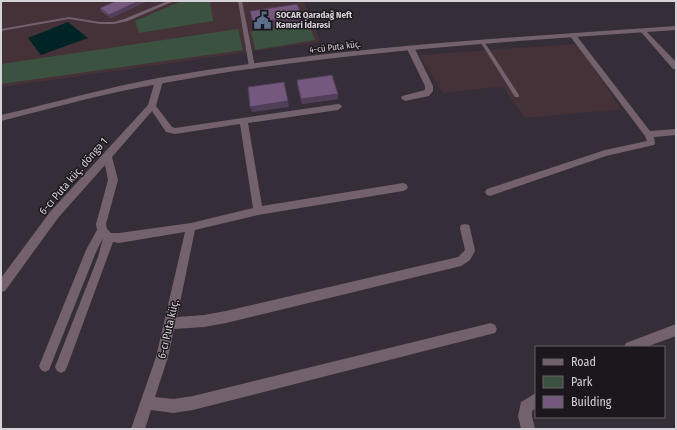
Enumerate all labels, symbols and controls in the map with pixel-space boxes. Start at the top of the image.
public building icon: SOCAR Qaradağ Neft Kəməri İdarəsi [253,10,273,30]
place label: SOCAR Qaradağ Neft Kəməri İdarəsi [276,10,353,30]
street label: 4-cü Puta küç. [309,39,361,55]
street label: 6-cı Puta küç. döngə 1 [36,135,110,217]
street label: 6-cı Puta küç. [155,298,182,360]
legend [535,346,665,418]
text: Road [571,355,596,369]
text: Park [571,375,593,389]
text: Building [571,395,612,409]

